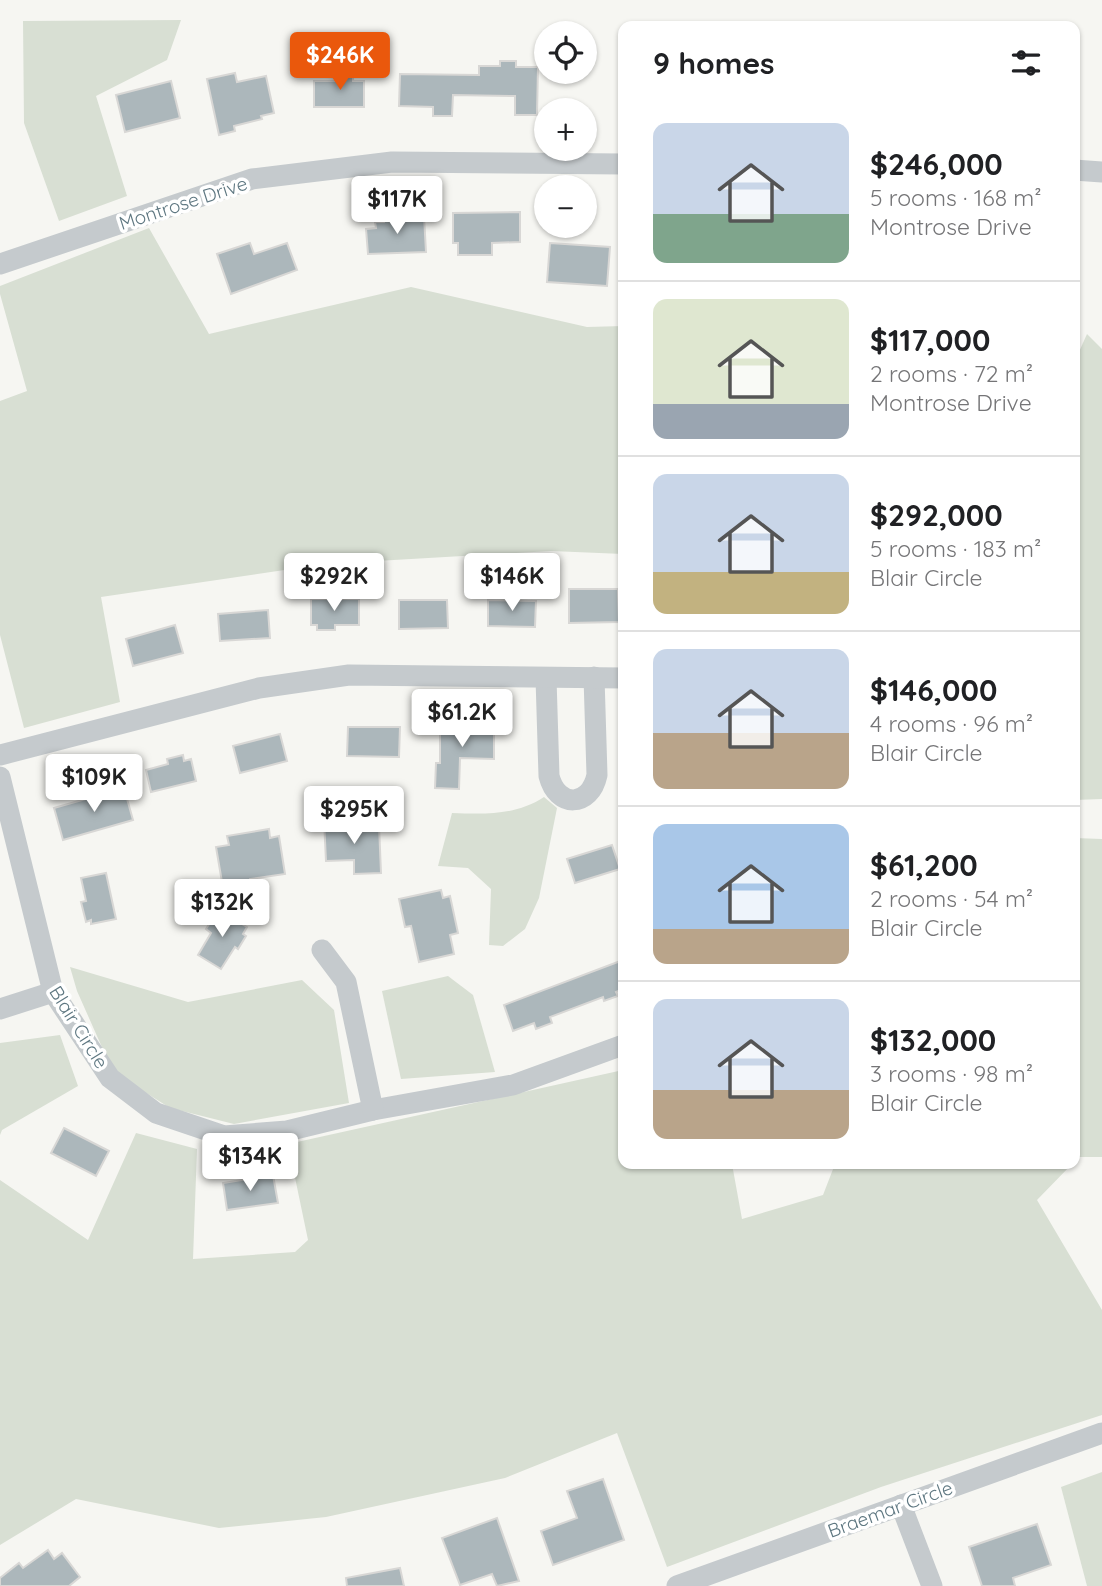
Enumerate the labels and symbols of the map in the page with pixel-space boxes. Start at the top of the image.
pin: $246K [291,32,389,92]
street label: Montrose Drive [116,171,250,235]
pin: $117K [348,176,446,236]
pin: $292K [285,554,383,613]
pin: $146K [463,554,561,613]
pin: $61.2K [405,690,519,749]
pin: $109K [45,754,143,814]
pin: $295K [305,786,403,846]
pin: $132K [173,880,271,939]
street label: Blair Circle [44,981,114,1073]
pin: $134K [201,1134,299,1193]
street label: Braemar Circle [824,1475,956,1543]

